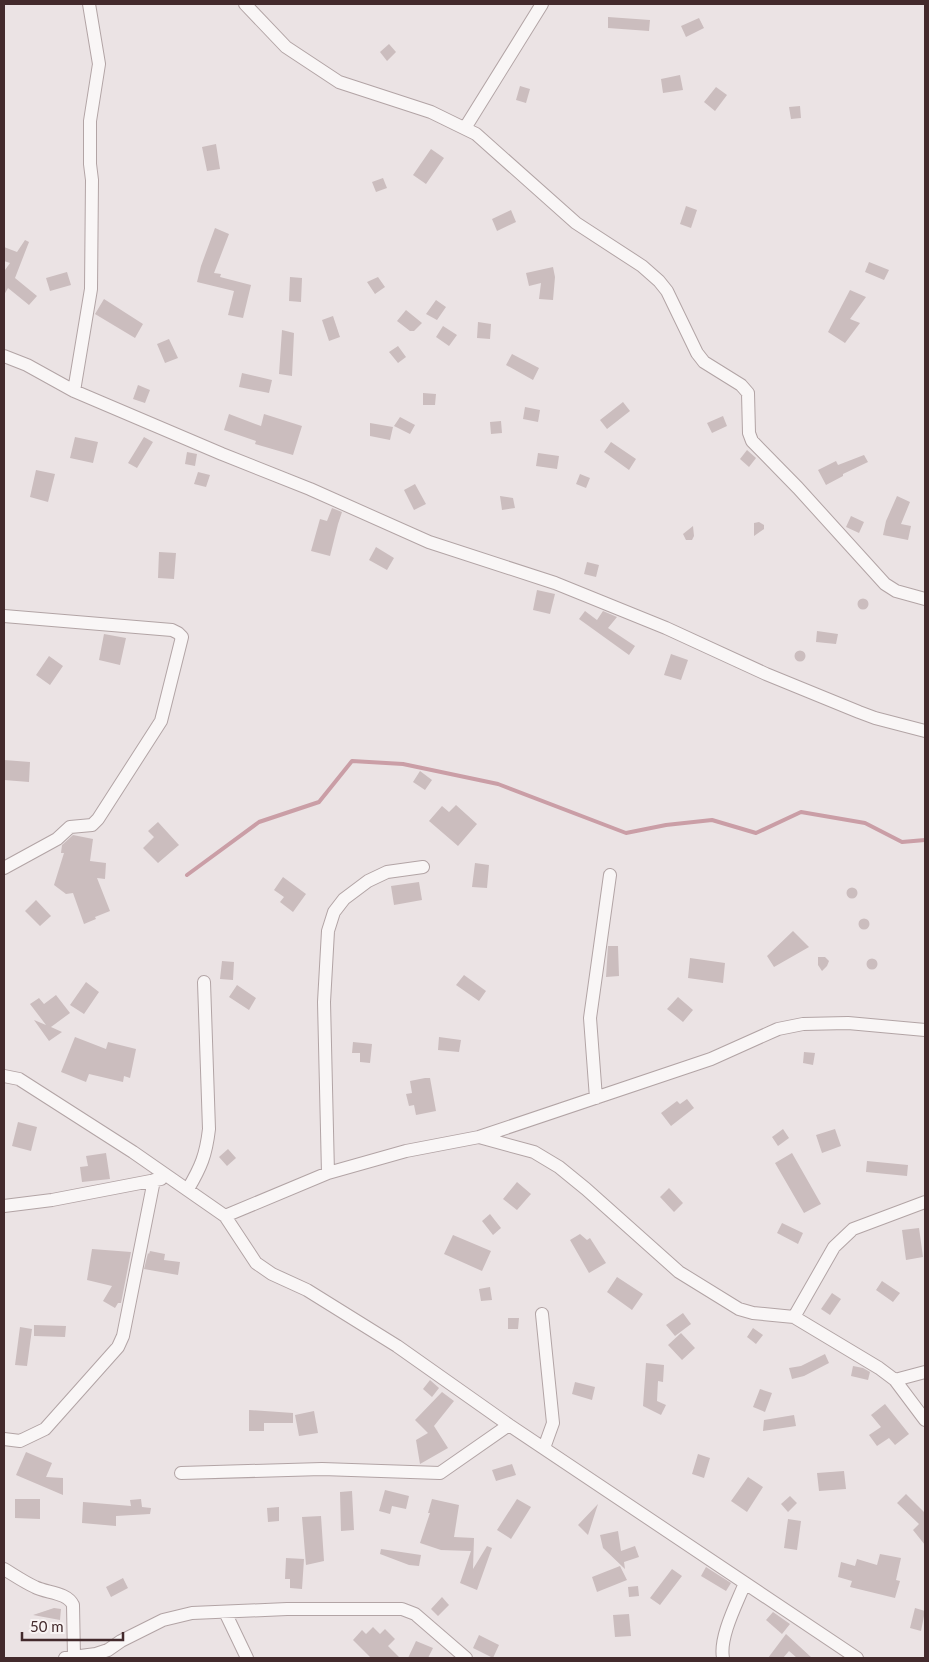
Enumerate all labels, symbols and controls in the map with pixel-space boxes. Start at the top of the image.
scale bar [22,1610,124,1642]
text: 50 m [30,1617,64,1635]

